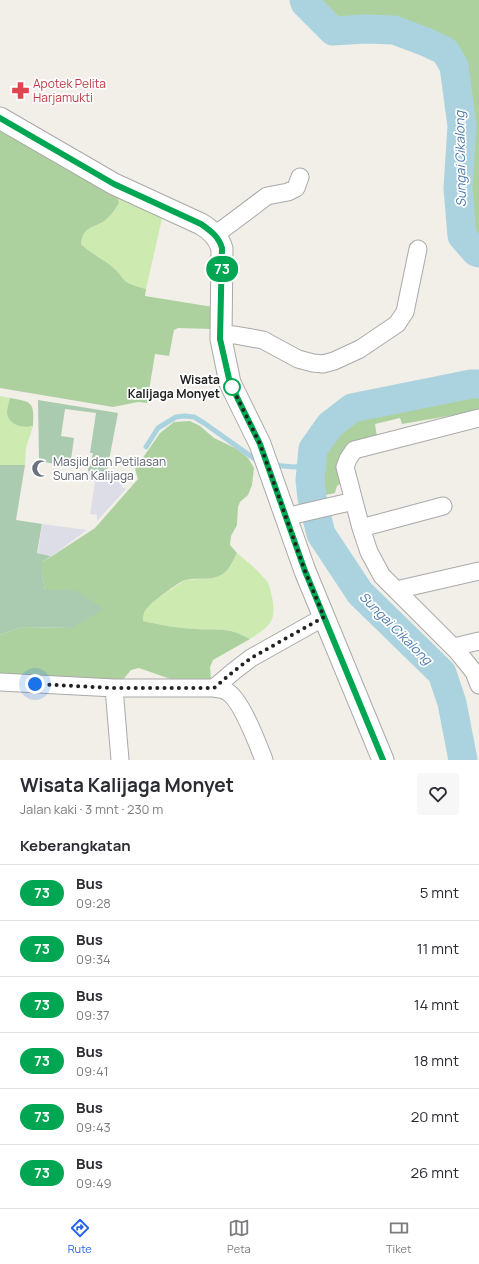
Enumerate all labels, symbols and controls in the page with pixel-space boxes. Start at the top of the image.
place label: Apotek Pelita Harjamukti [33,75,106,106]
pharmacy icon: Apotek Pelita Harjamukti [10,81,30,101]
water label: Sungai Cikalong [450,109,470,207]
line badge: 73 [204,256,240,282]
text: 73 [214,259,230,278]
place label: Wisata Kalijaga Monyet [128,371,220,402]
marker: Wisata Kalijaga Monyet [223,378,241,396]
place label: Masjid dan Petilasan Sunan Kalijaga [53,453,166,484]
mosque icon: Masjid dan Petilasan Sunan Kalijaga [30,459,50,479]
water label: Sungai Cikalong [356,588,437,669]
your location [25,674,45,694]
text: Wisata Kalijaga Monyet [20,772,234,798]
button: heart [417,773,459,815]
text: Jalan kaki · 3 mnt · 230 m [20,800,163,818]
text: Keberangkatan [20,835,131,856]
text: Bus [76,873,103,894]
text: 5 mnt [420,882,459,903]
text: 73 [34,883,50,902]
text: 09:28 [76,894,111,912]
text: Bus [76,929,103,950]
text: 11 mnt [417,938,459,959]
text: 73 [34,939,50,958]
text: 09:34 [76,950,111,968]
text: Bus [76,985,103,1006]
text: 14 mnt [414,994,459,1015]
text: 73 [34,995,50,1014]
text: 09:37 [76,1006,110,1024]
text: Bus [76,1041,103,1062]
text: 18 mnt [414,1050,459,1071]
text: 73 [34,1051,50,1070]
text: 09:41 [76,1062,109,1080]
text: Bus [76,1097,103,1118]
text: 20 mnt [411,1106,459,1127]
text: 73 [34,1107,50,1126]
text: 09:43 [76,1118,111,1136]
text: Bus [76,1153,103,1174]
text: 26 mnt [411,1162,459,1183]
text: 73 [34,1163,50,1182]
text: 09:49 [76,1174,111,1192]
tab: Rute [68,1217,92,1256]
tab: Peta [227,1217,251,1256]
tab: Tiket [386,1217,411,1256]

